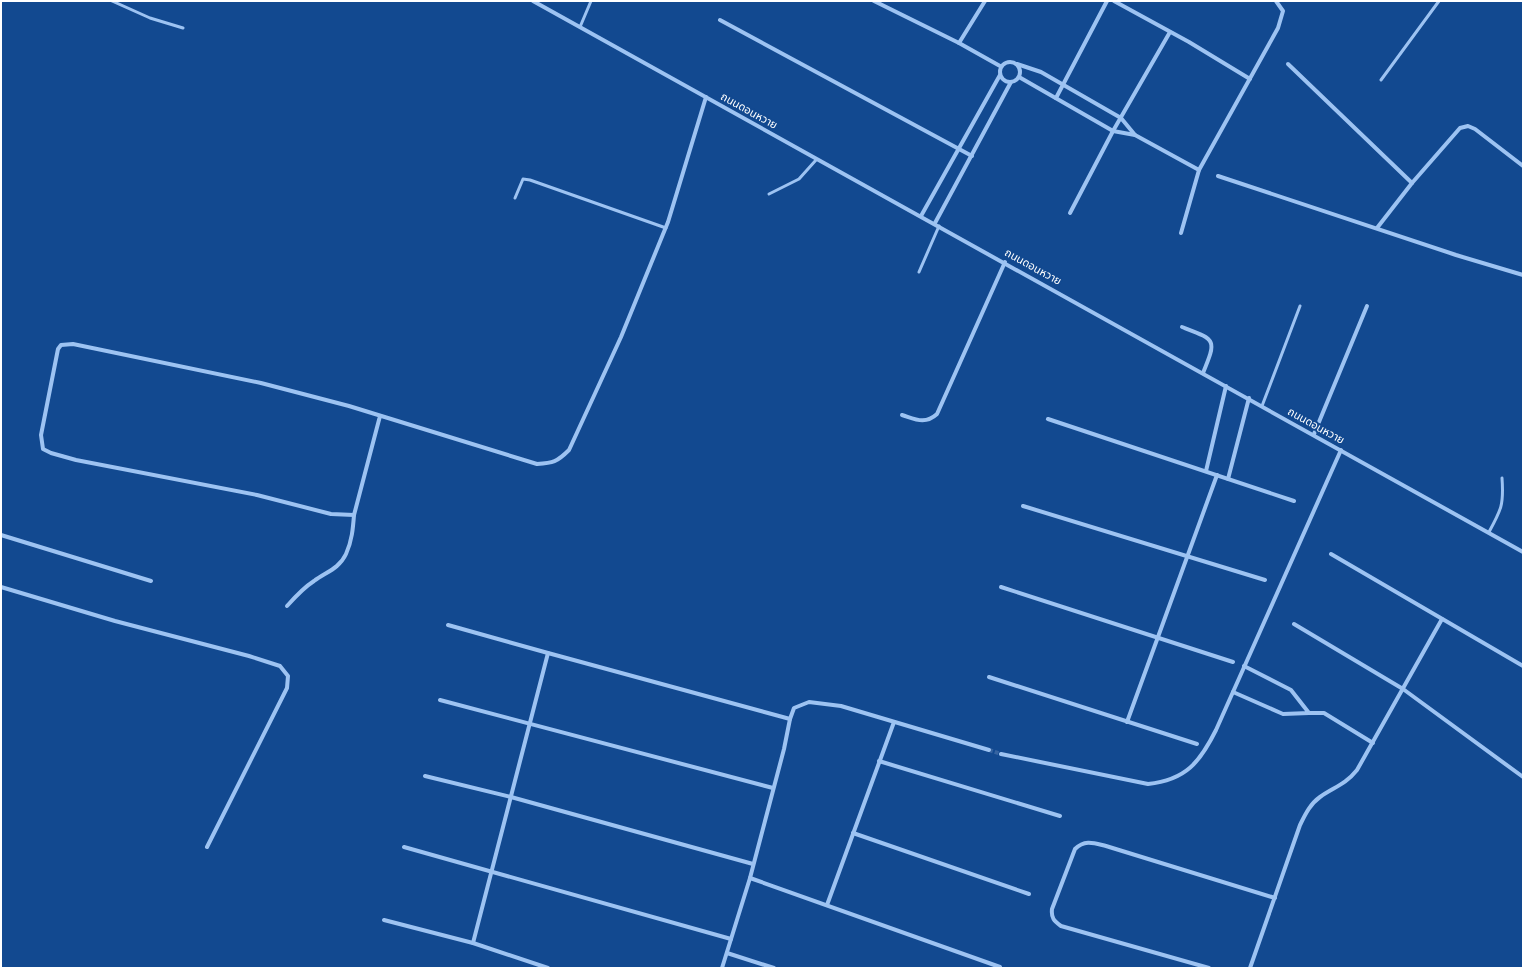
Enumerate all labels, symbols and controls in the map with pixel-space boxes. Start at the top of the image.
street label: ถนนดอนหวาย [719,91,779,131]
street label: ถนนดอนหวาย [1003,247,1063,287]
street label: ถนนดอนหวาย [1286,406,1346,446]

